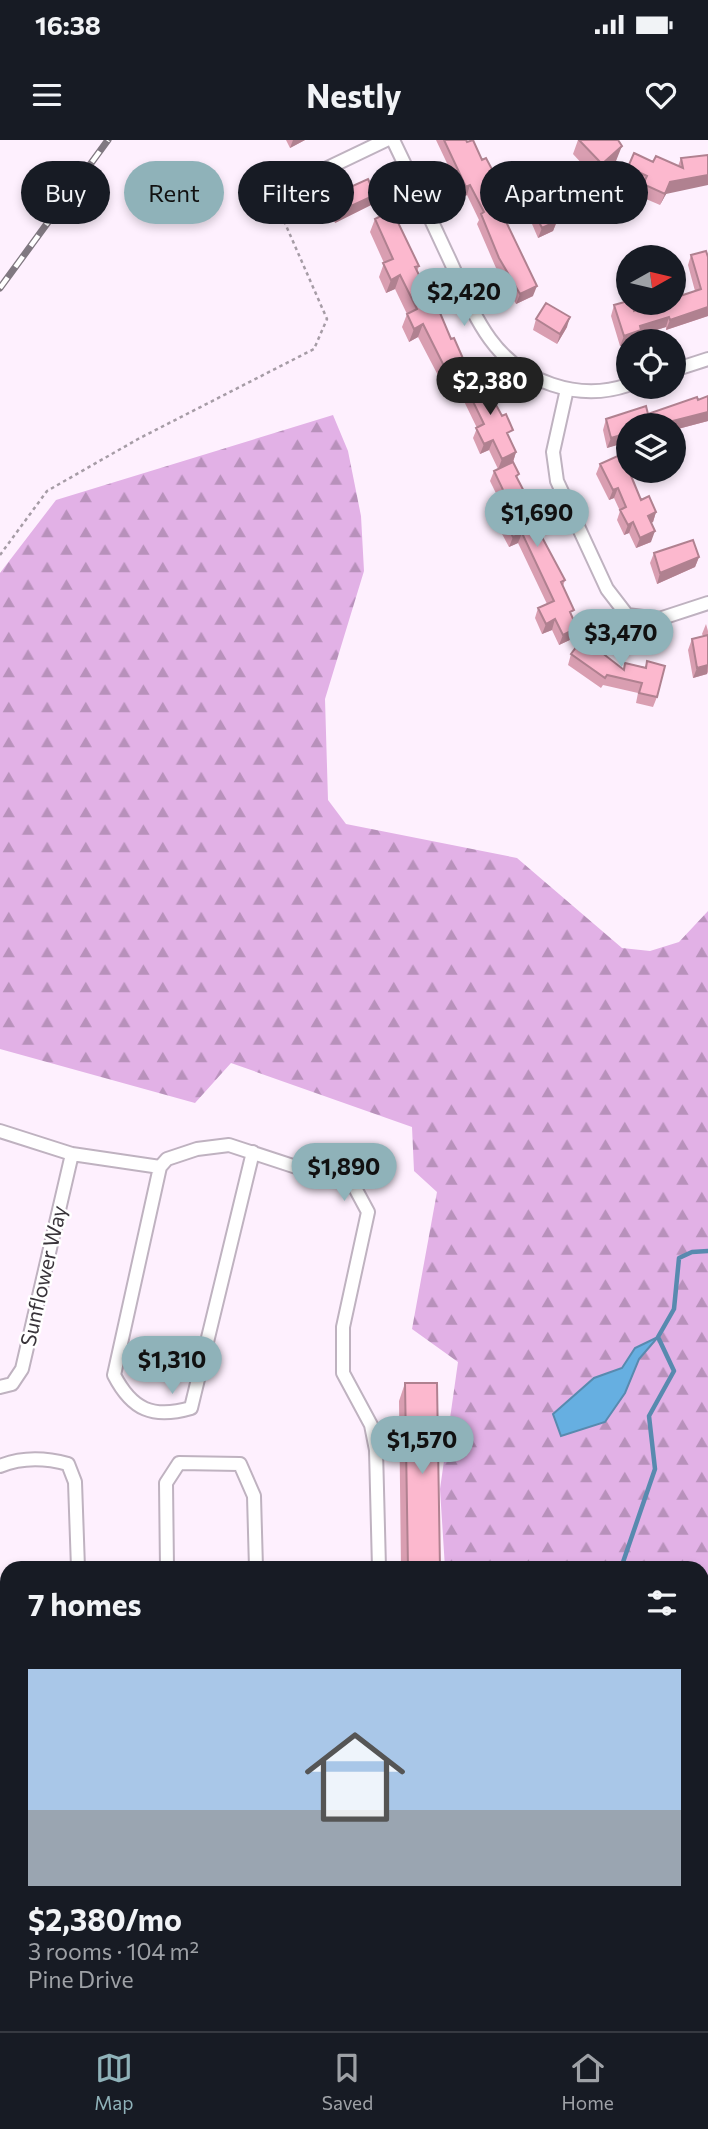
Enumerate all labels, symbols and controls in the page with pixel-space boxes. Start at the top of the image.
text: 16:38 [35,9,101,40]
text: Nestly [306,75,402,115]
icon: menu [28,76,66,114]
icon: heart [642,76,680,114]
chip: Buy [21,161,110,224]
chip: Rent [124,161,224,224]
chip: Filters [238,161,354,224]
chip: New [368,161,466,224]
chip: Apartment [480,161,648,224]
north arrow [616,245,686,315]
map controls [616,245,686,483]
pin: $2,420 [407,268,521,328]
text: $2,420 [427,277,501,305]
button: locate [616,329,686,399]
pin: $2,380 [433,358,547,417]
text: $2,380 [453,366,527,394]
button: layers [616,413,686,483]
pin: $1,690 [480,490,594,549]
text: $1,690 [501,498,573,526]
pin: $3,470 [564,610,678,669]
text: $3,470 [584,618,658,646]
pin: $1,890 [287,1144,401,1203]
text: $1,890 [308,1152,380,1180]
street label: Sunflower Way [14,1203,71,1349]
pin: $1,310 [115,1336,229,1396]
text: $1,310 [138,1345,206,1373]
pin: $1,570 [365,1416,479,1476]
text: $1,570 [387,1425,457,1453]
icon: filters [643,1584,681,1622]
text: 7 homes [28,1585,141,1622]
icon: home [292,1714,418,1840]
text: $2,380/mo [28,1900,182,1937]
text: 3 rooms · 104 m² [28,1937,199,1965]
text: Pine Drive [28,1965,134,1993]
tab: Map [94,2049,133,2114]
tab: Saved [322,2049,373,2114]
tab: Home [562,2049,614,2114]

